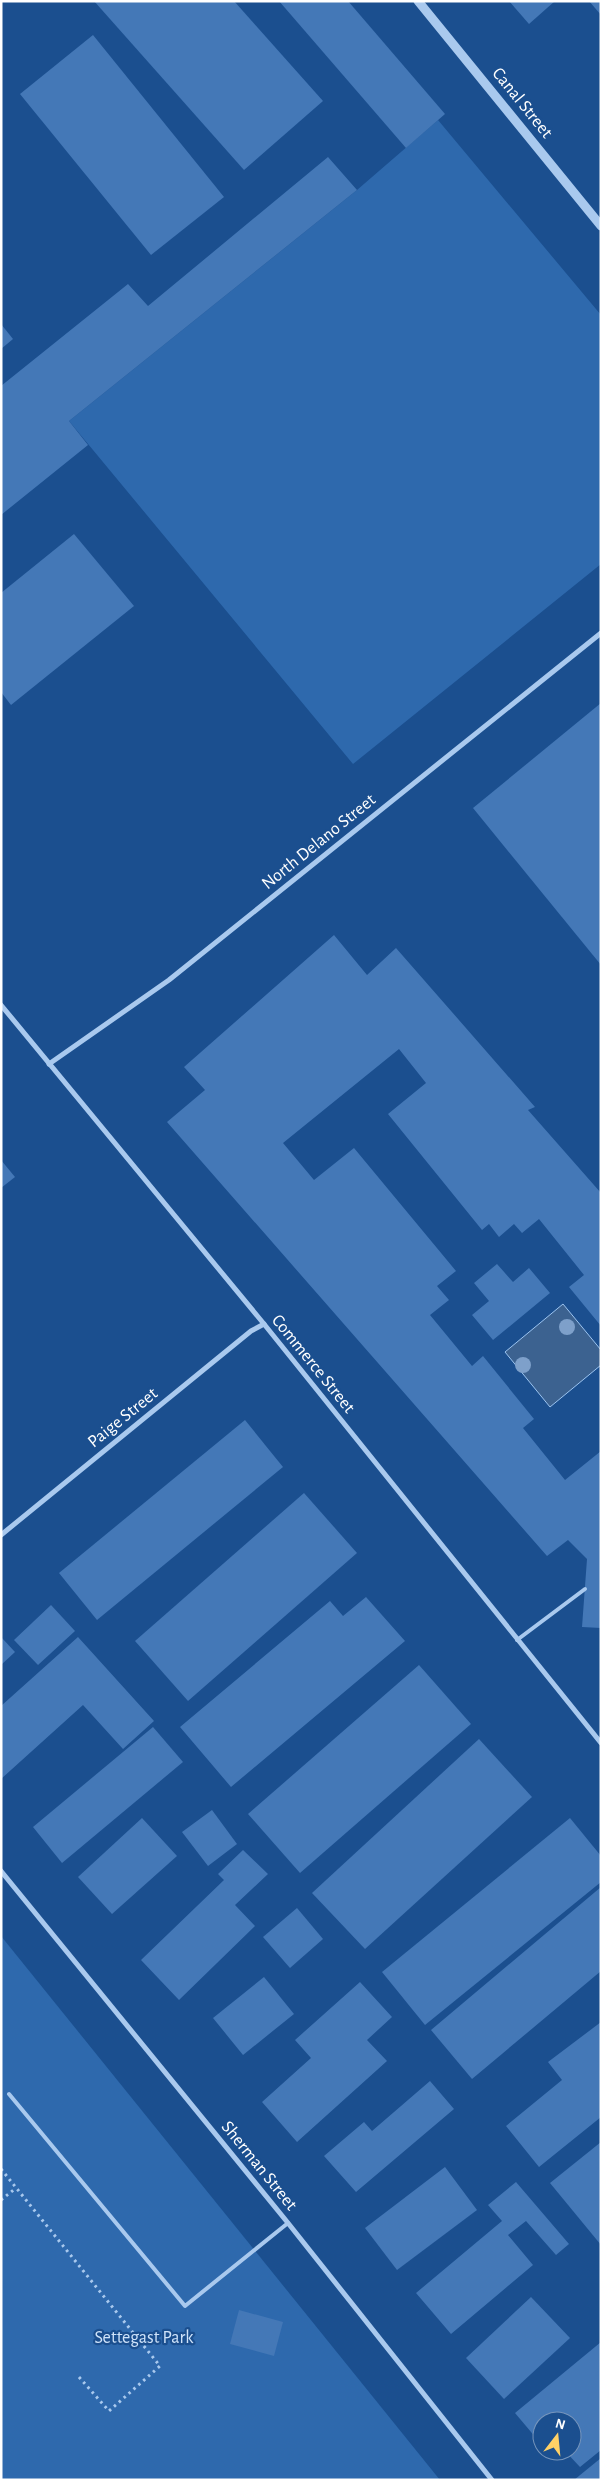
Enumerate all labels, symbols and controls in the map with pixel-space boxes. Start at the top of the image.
street label: Canal Street [488,64,556,142]
street label: North Delano Street [259,791,379,893]
street label: Commerce Street [268,1311,358,1417]
street label: Paige Street [85,1384,161,1451]
street label: Sherman Street [218,2118,300,2214]
park label: Settegast Park [94,2329,194,2347]
north arrow [532,2411,582,2461]
text: N [554,2416,567,2433]

